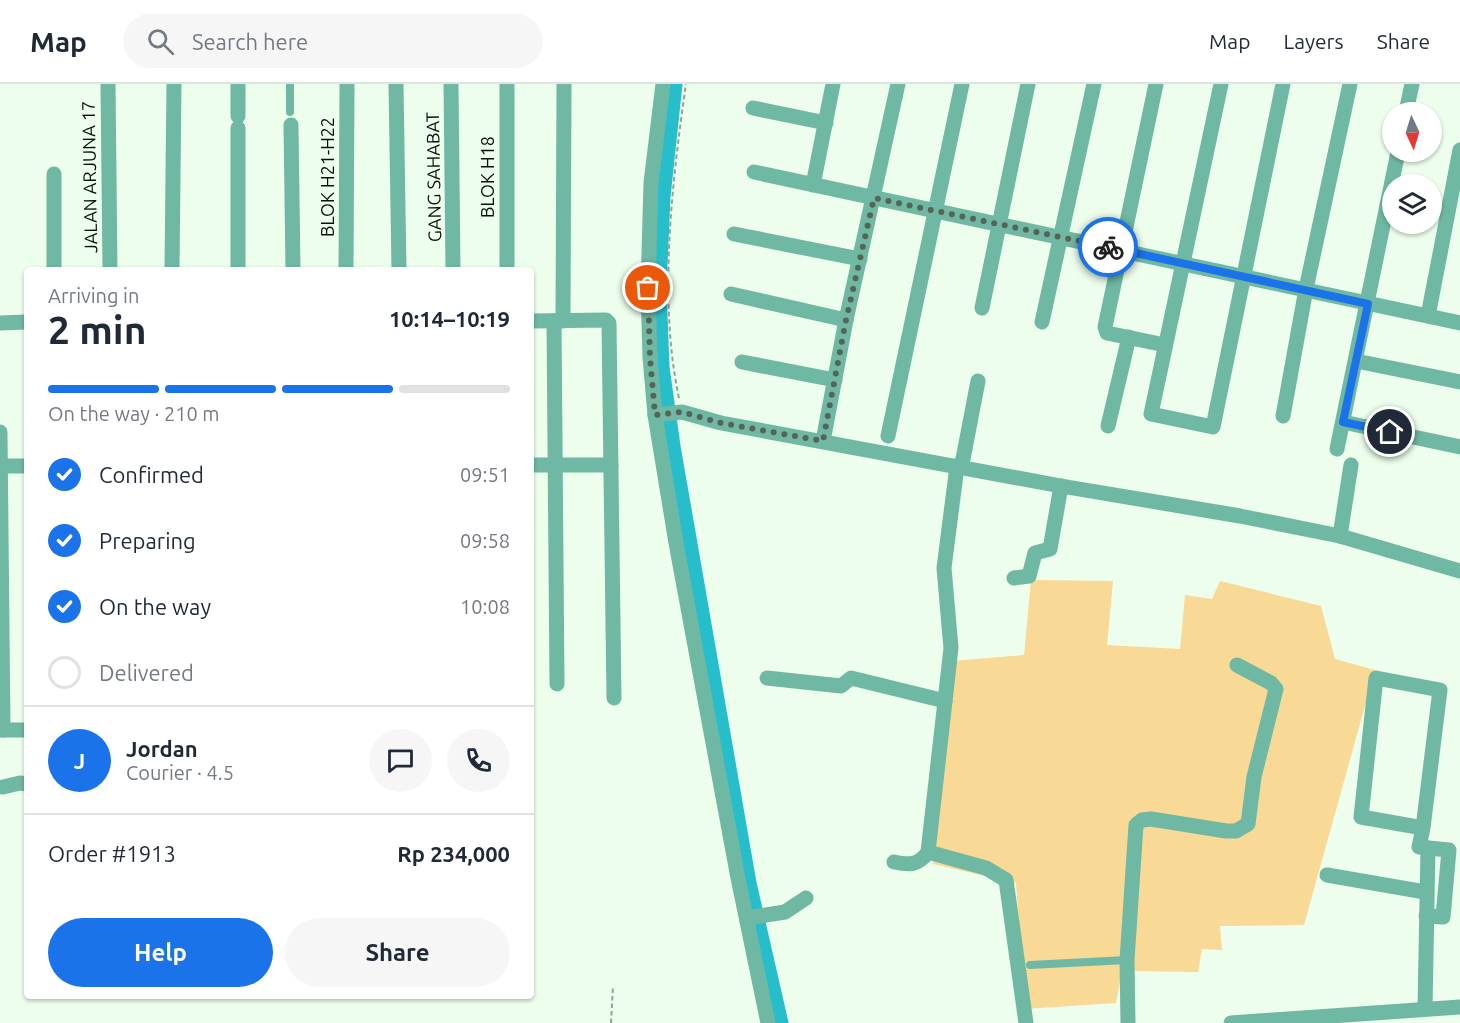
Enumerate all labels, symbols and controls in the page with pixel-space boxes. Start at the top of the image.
search box [123,14,543,68]
icon: search [144,25,177,58]
text: Map [30,26,87,57]
text: Search here [192,29,308,54]
text: Map [1209,29,1250,53]
text: Layers [1283,29,1344,53]
text: Share [1377,29,1430,53]
street label: JALAN ARJUNA 17 [78,101,100,253]
north arrow [1382,102,1442,162]
map controls [1382,102,1442,234]
street label: GANG SAHABAT [422,112,444,242]
street label: BLOK H21-H22 [317,117,337,237]
street label: BLOK H18 [477,136,497,218]
button: layers [1382,174,1442,234]
courier [1078,217,1138,277]
icon: bike [1092,231,1125,264]
pin [622,262,673,313]
icon: bag [631,271,664,304]
text: Arriving in [48,284,139,307]
text: 10:14–10:19 [389,306,510,331]
text: 2 min [48,308,147,351]
text: On the way · 210 m [48,402,220,425]
pin [1364,406,1415,457]
icon: home [1373,415,1406,448]
icon: check [48,458,81,491]
text: Confirmed [99,462,204,487]
text: 09:51 [460,463,510,486]
icon: check [48,524,81,557]
text: Preparing [99,528,196,553]
text: 09:58 [460,529,510,552]
icon: check [48,590,81,623]
text: On the way [99,594,211,619]
text: 10:08 [460,595,510,618]
text: Delivered [99,660,194,685]
button: chat [369,729,432,792]
button: phone [447,729,510,792]
text: Jordan [126,736,198,761]
text: J [74,748,85,773]
text: Courier · 4.5 [126,761,234,784]
text: Order #1913 [48,841,176,866]
text: Rp 234,000 [397,841,510,866]
button: Help [48,918,273,987]
button: Share [285,918,510,987]

